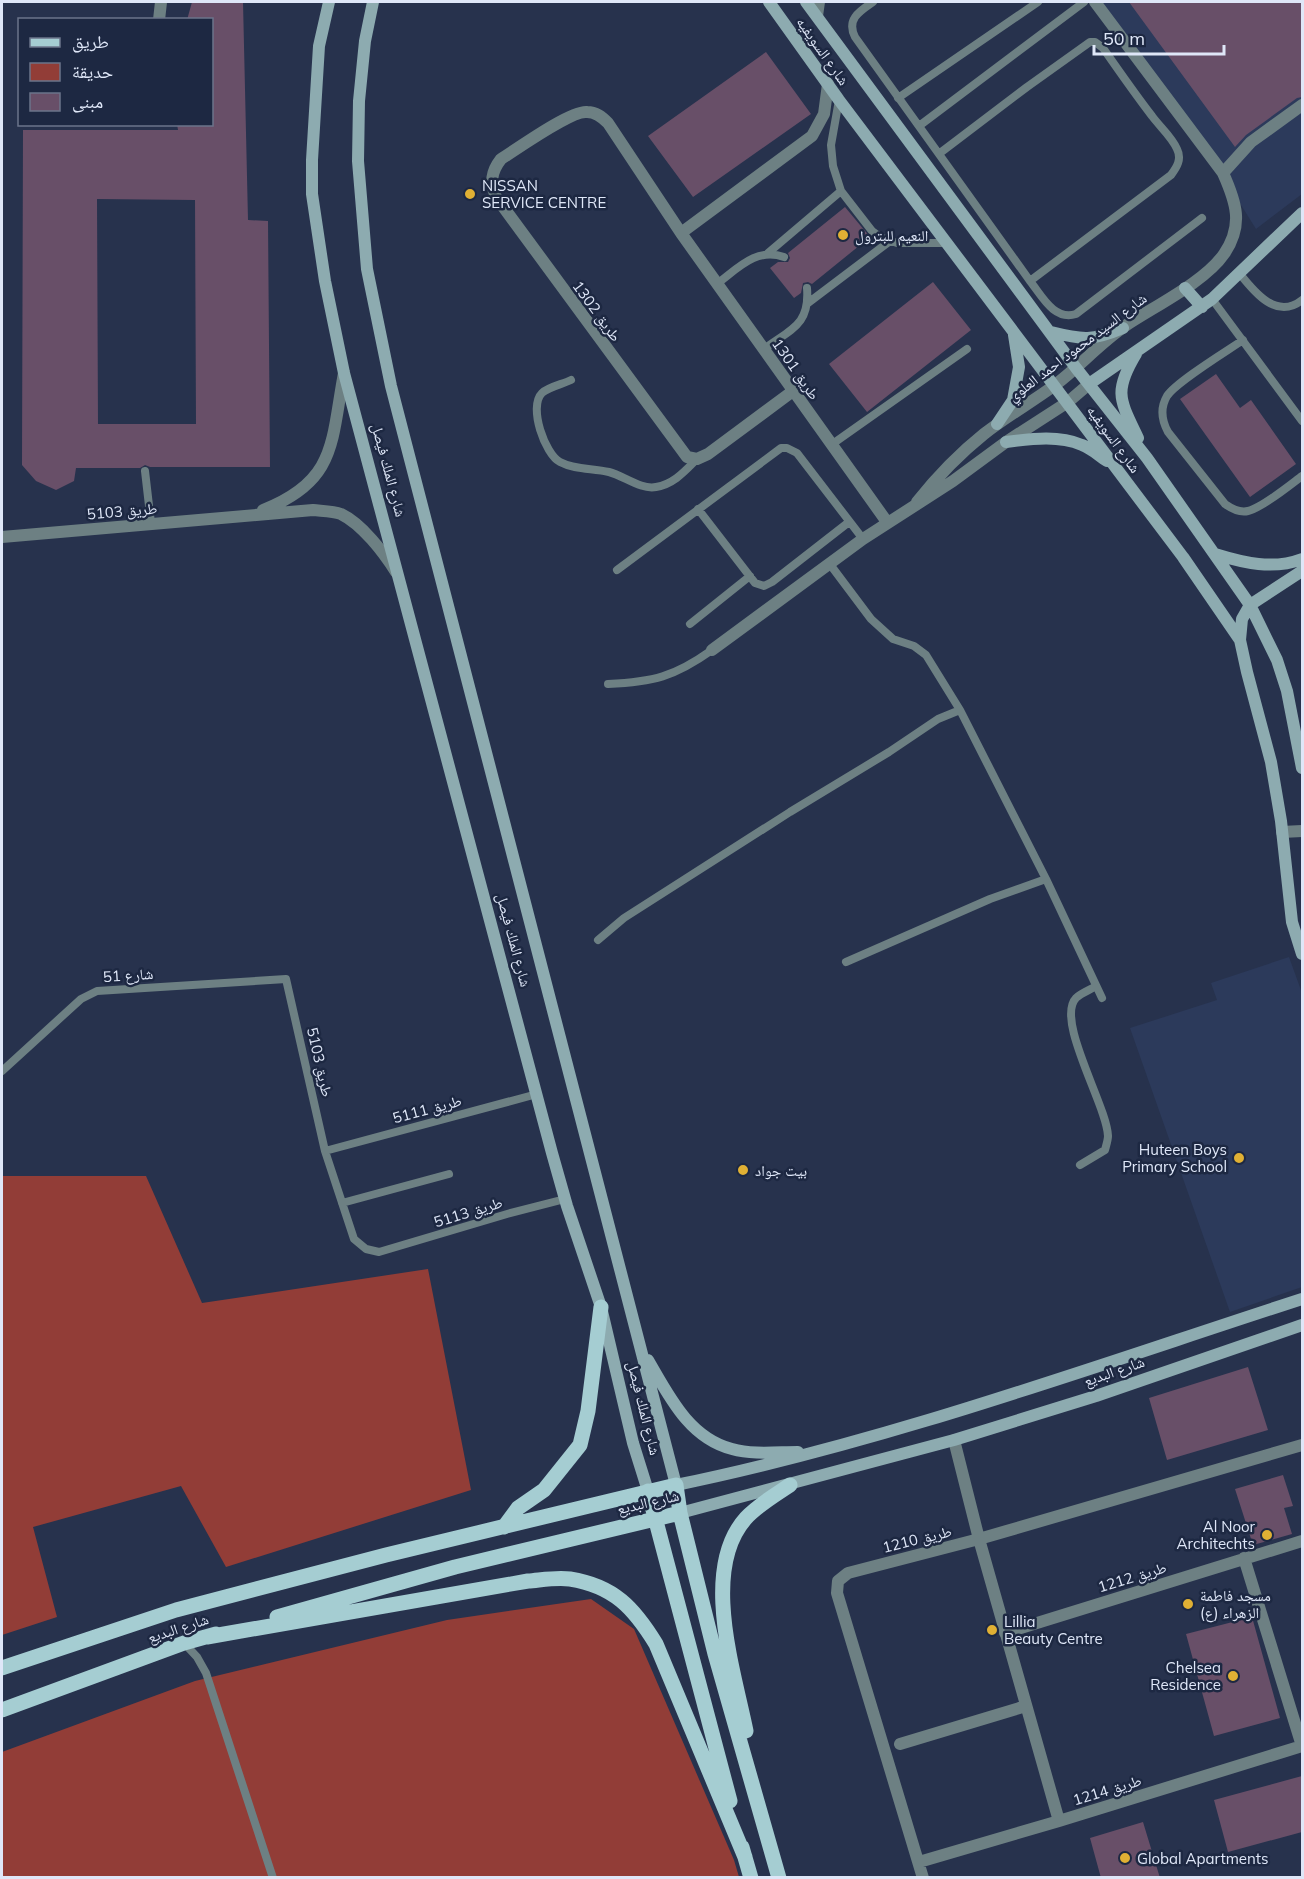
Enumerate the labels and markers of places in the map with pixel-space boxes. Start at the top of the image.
place label: NISSAN SERVICE CENTRE [482,176,606,212]
marker: NISSAN SERVICE CENTRE [463,187,477,201]
place label: النعيم للبترول [855,226,928,246]
marker: النعيم للبترول [836,228,850,242]
place label: Huteen Boys Primary School [1122,1140,1227,1176]
marker: Huteen Boys Primary School [1232,1151,1246,1165]
place label: بيت جواد [755,1161,807,1180]
marker: بيت جواد [736,1163,750,1177]
place label: Al Noor Architechts [1177,1517,1256,1553]
marker: Al Noor Architechts [1260,1528,1274,1542]
place label: مسجد فاطمة الزهراء (ع) [1200,1586,1271,1623]
marker: مسجد فاطمة الزهراء (ع) [1181,1597,1195,1611]
place label: Lillia Beauty Centre [1004,1612,1103,1648]
marker: Lillia Beauty Centre [985,1623,999,1637]
place label: Chelsea Residence [1150,1658,1221,1694]
marker: Chelsea Residence [1226,1669,1240,1683]
place label: Global Apartments [1137,1849,1269,1868]
marker: Global Apartments [1118,1851,1132,1865]

